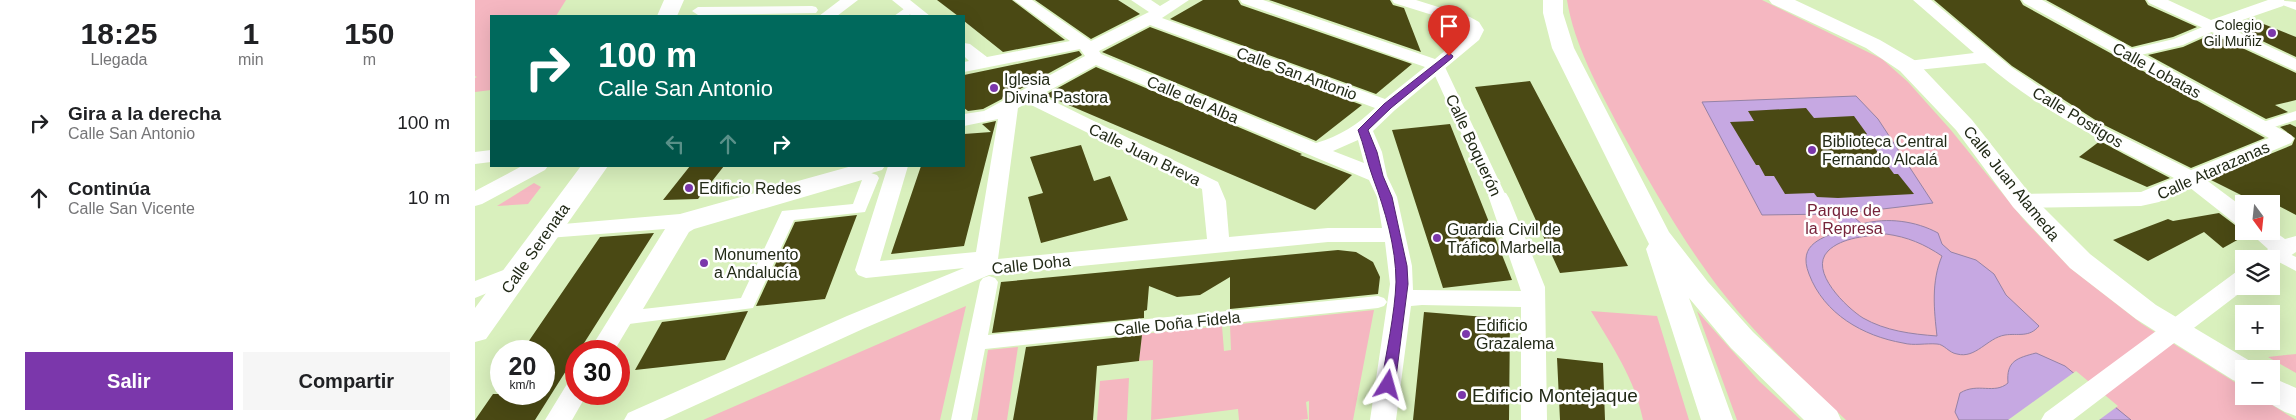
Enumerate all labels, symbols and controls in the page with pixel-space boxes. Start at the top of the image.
pin [1428,5,1470,56]
icon: arrive [1435,12,1463,40]
text: 18:25 [81,17,157,50]
text: 1 [242,17,259,50]
text: 150 [344,17,394,50]
place label: Colegio Gil Muñiz [2204,17,2262,49]
marker: Colegio Gil Muñiz [2266,27,2278,39]
icon: right [515,35,580,100]
text: 100 m [598,35,697,74]
street label: Calle Lobatas [2110,39,2204,102]
street label: Calle San Antonio [1234,44,1360,103]
text: Llegada [90,51,147,68]
text: min [238,51,264,68]
text: m [363,51,376,68]
place label: Iglesia Divina Pastora [1004,71,1108,106]
street label: Calle del Alba [1144,73,1241,126]
text: Calle San Antonio [598,76,773,101]
marker: Iglesia Divina Pastora [988,82,1000,94]
street label: Calle Postigos [2030,84,2126,151]
street label: Calle Boquerón [1443,92,1505,199]
text: Gira a la derecha [68,103,221,124]
icon: right [25,109,53,137]
text: 100 m [397,112,450,133]
street label: Calle Juan Breva [1086,120,1203,189]
street label: Calle Juan Alameda [1960,123,2063,244]
text: Calle San Antonio [68,125,195,142]
icon: left [661,130,689,158]
icon: ahead [714,130,742,158]
icon: right [767,130,795,158]
place label: Biblioteca Central Fernando Alcalá [1822,133,1947,168]
street label: Calle Atarazanas [2154,138,2272,203]
marker: Biblioteca Central Fernando Alcalá [1806,144,1818,156]
text: Continúa [68,178,150,199]
place label: Edificio Redes [699,180,801,197]
marker: Edificio Redes [683,182,695,194]
icon: ahead [25,184,53,212]
text: 10 m [408,187,450,208]
north arrow [2235,195,2280,240]
map controls [2235,195,2280,405]
text: Calle San Vicente [68,200,195,217]
street label: Calle Serenata [498,200,573,297]
park label: Parque de la Represa [1805,202,1883,237]
place label: Guardia Civil de Tráfico Marbella [1447,221,1561,256]
marker: Guardia Civil de Tráfico Marbella [1431,232,1443,244]
place label: Monumento a Andalucía [714,246,799,281]
button: layers [2235,250,2280,295]
street label: Calle Doha [991,252,1071,277]
marker: Monumento a Andalucía [698,257,710,269]
button: + [2235,305,2280,350]
street label: Calle Doña Fidela [1113,308,1241,339]
place label: Edificio Grazalema [1476,317,1554,352]
marker: Edificio Grazalema [1460,328,1472,340]
speed limit sign: 30 [565,340,630,405]
button: Salir [25,352,233,410]
button: Compartir [243,352,450,410]
text: 20 [509,352,536,380]
position arrow [1361,358,1413,410]
button: − [2235,360,2280,405]
text: km/h [509,378,536,392]
place label: Edificio Montejaque [1472,385,1638,406]
marker: Edificio Montejaque [1456,389,1468,401]

